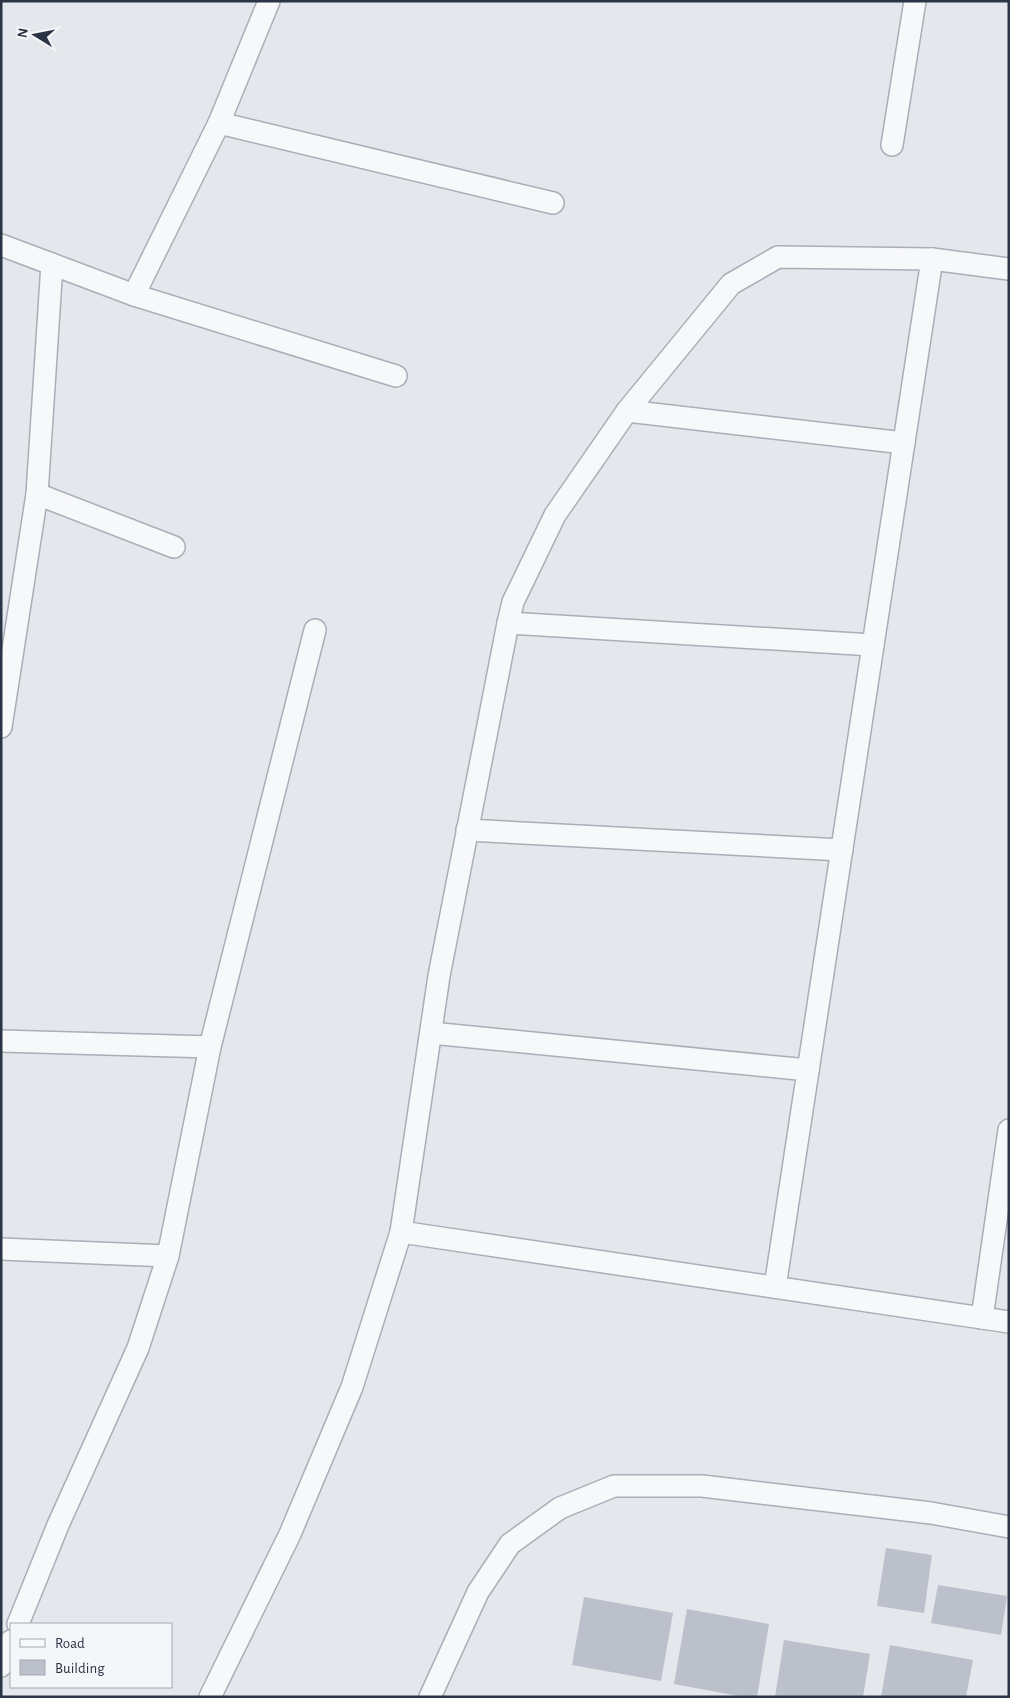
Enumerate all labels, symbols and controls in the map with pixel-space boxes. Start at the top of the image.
north arrow [10,10,60,60]
text: N [15,27,31,39]
legend [10,1623,172,1688]
text: Road [55,1636,85,1651]
text: Building [55,1661,105,1676]

